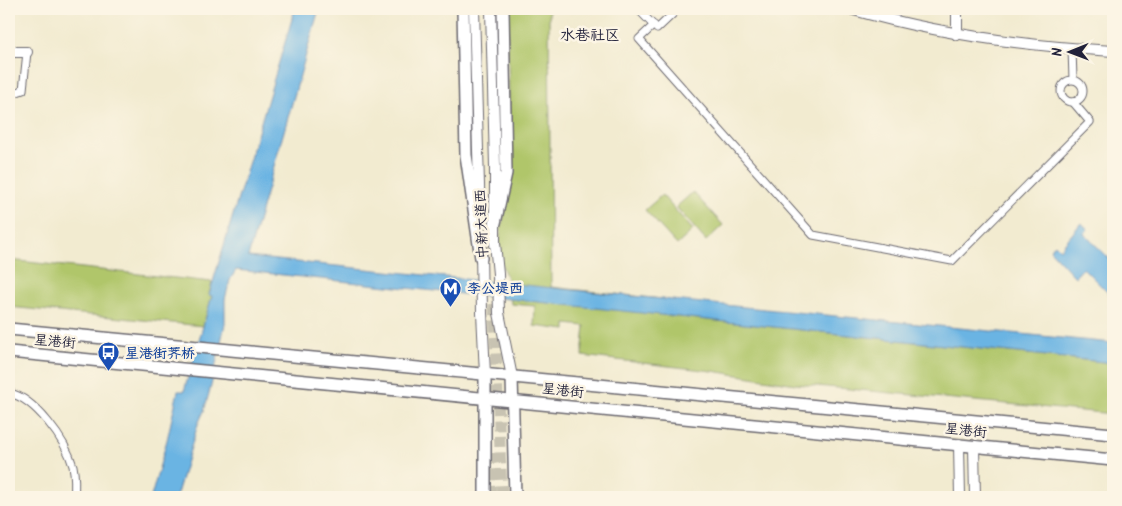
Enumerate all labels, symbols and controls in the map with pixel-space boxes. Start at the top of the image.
district label: 水巷社区 [560,24,620,48]
north arrow [1044,28,1094,78]
text: N [1047,47,1069,57]
street label: 中新大道西 [470,189,494,259]
metro station icon: 李公堤西 [439,276,463,307]
place label: 李公堤西 [467,278,523,300]
street label: 星港街 [33,329,77,355]
bus stop icon: 星港街荠桥 [97,341,121,372]
place label: 星港街荠桥 [125,343,195,365]
street label: 星港街 [541,378,585,404]
street label: 星港街 [944,418,988,444]

